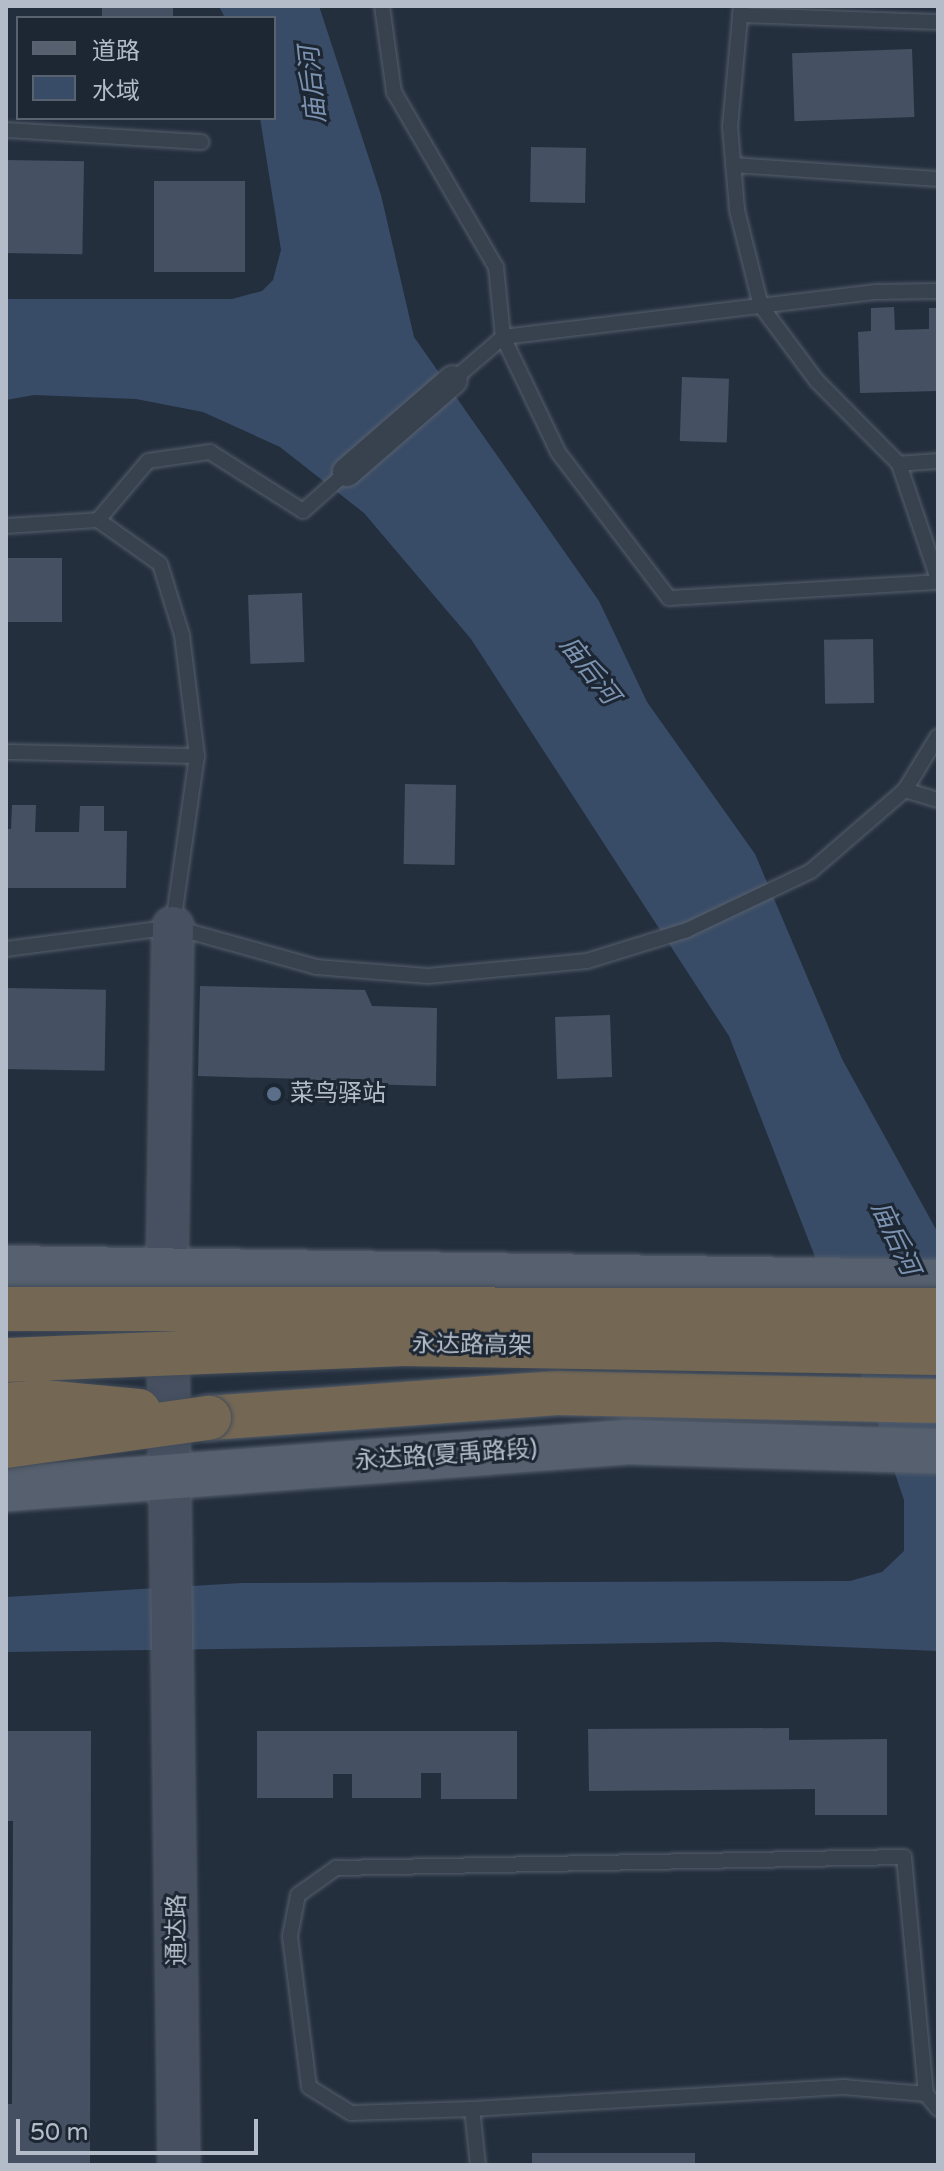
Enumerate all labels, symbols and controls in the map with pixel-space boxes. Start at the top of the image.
legend [16,16,276,120]
text: 道路 [92,37,140,66]
water label: 庙后河 [293,45,333,125]
text: 水域 [92,77,140,106]
water label: 庙后河 [553,630,625,710]
place label: 菜鸟驿站 [290,1080,386,1108]
marker: 菜鸟驿站 [265,1085,283,1103]
water label: 庙后河 [864,1196,926,1280]
street label: 永达路高架 [412,1330,532,1360]
street label: 永达路(夏禹路段) [354,1434,538,1476]
street label: 通达路 [163,1894,191,1966]
scale bar [20,2103,262,2153]
text: 50 m [30,2118,88,2147]

